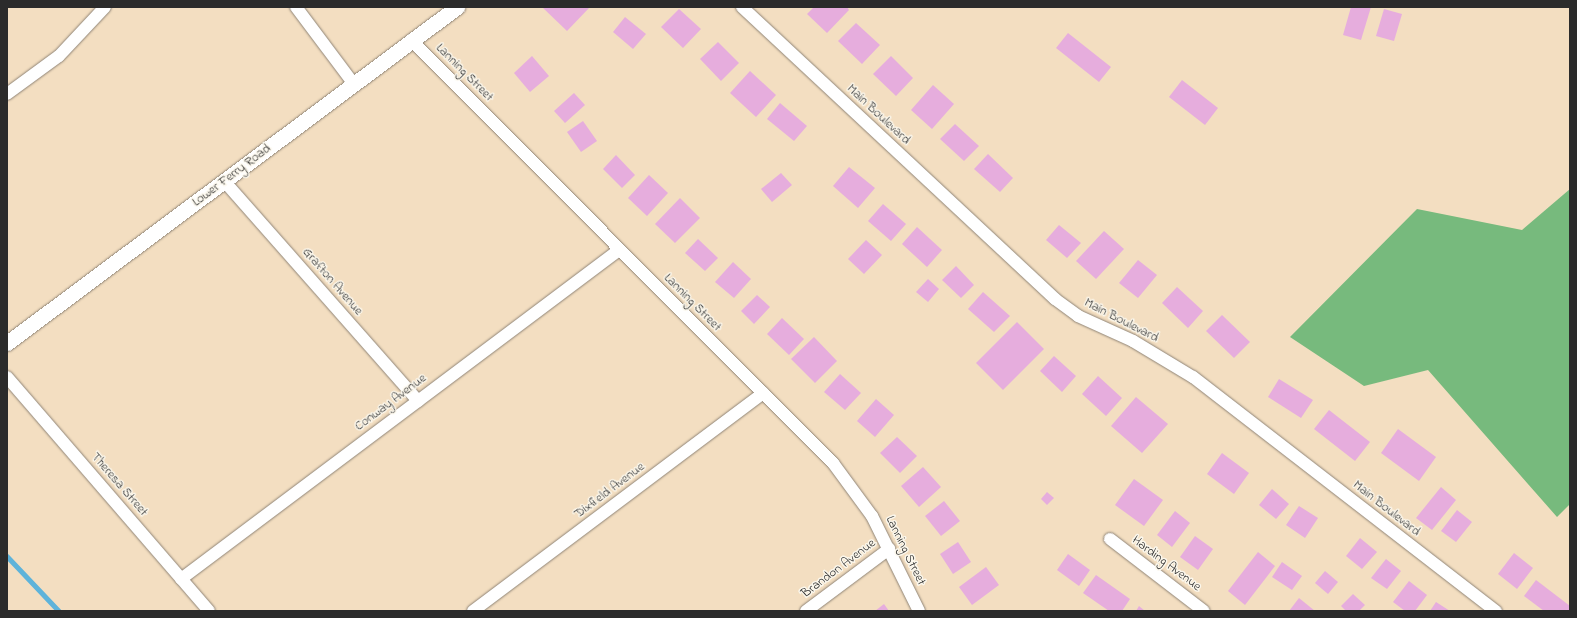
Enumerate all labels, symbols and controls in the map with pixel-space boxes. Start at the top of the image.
street label: Lanning Street [432,41,496,105]
street label: Main Boulevard [843,82,913,148]
street label: Lower Ferry Road [190,141,274,211]
street label: Grafton Avenue [298,245,366,319]
street label: Lanning Street [660,271,724,335]
street label: Main Boulevard [1081,296,1161,346]
street label: Conway Avenue [352,371,430,435]
street label: Theresa Street [87,450,151,520]
street label: Dixfield Avenue [572,460,648,522]
street label: Main Boulevard [1349,478,1423,540]
street label: Lanning Street [881,514,929,588]
street label: Harding Avenue [1128,533,1204,595]
street label: Brandon Avenue [799,536,879,602]

